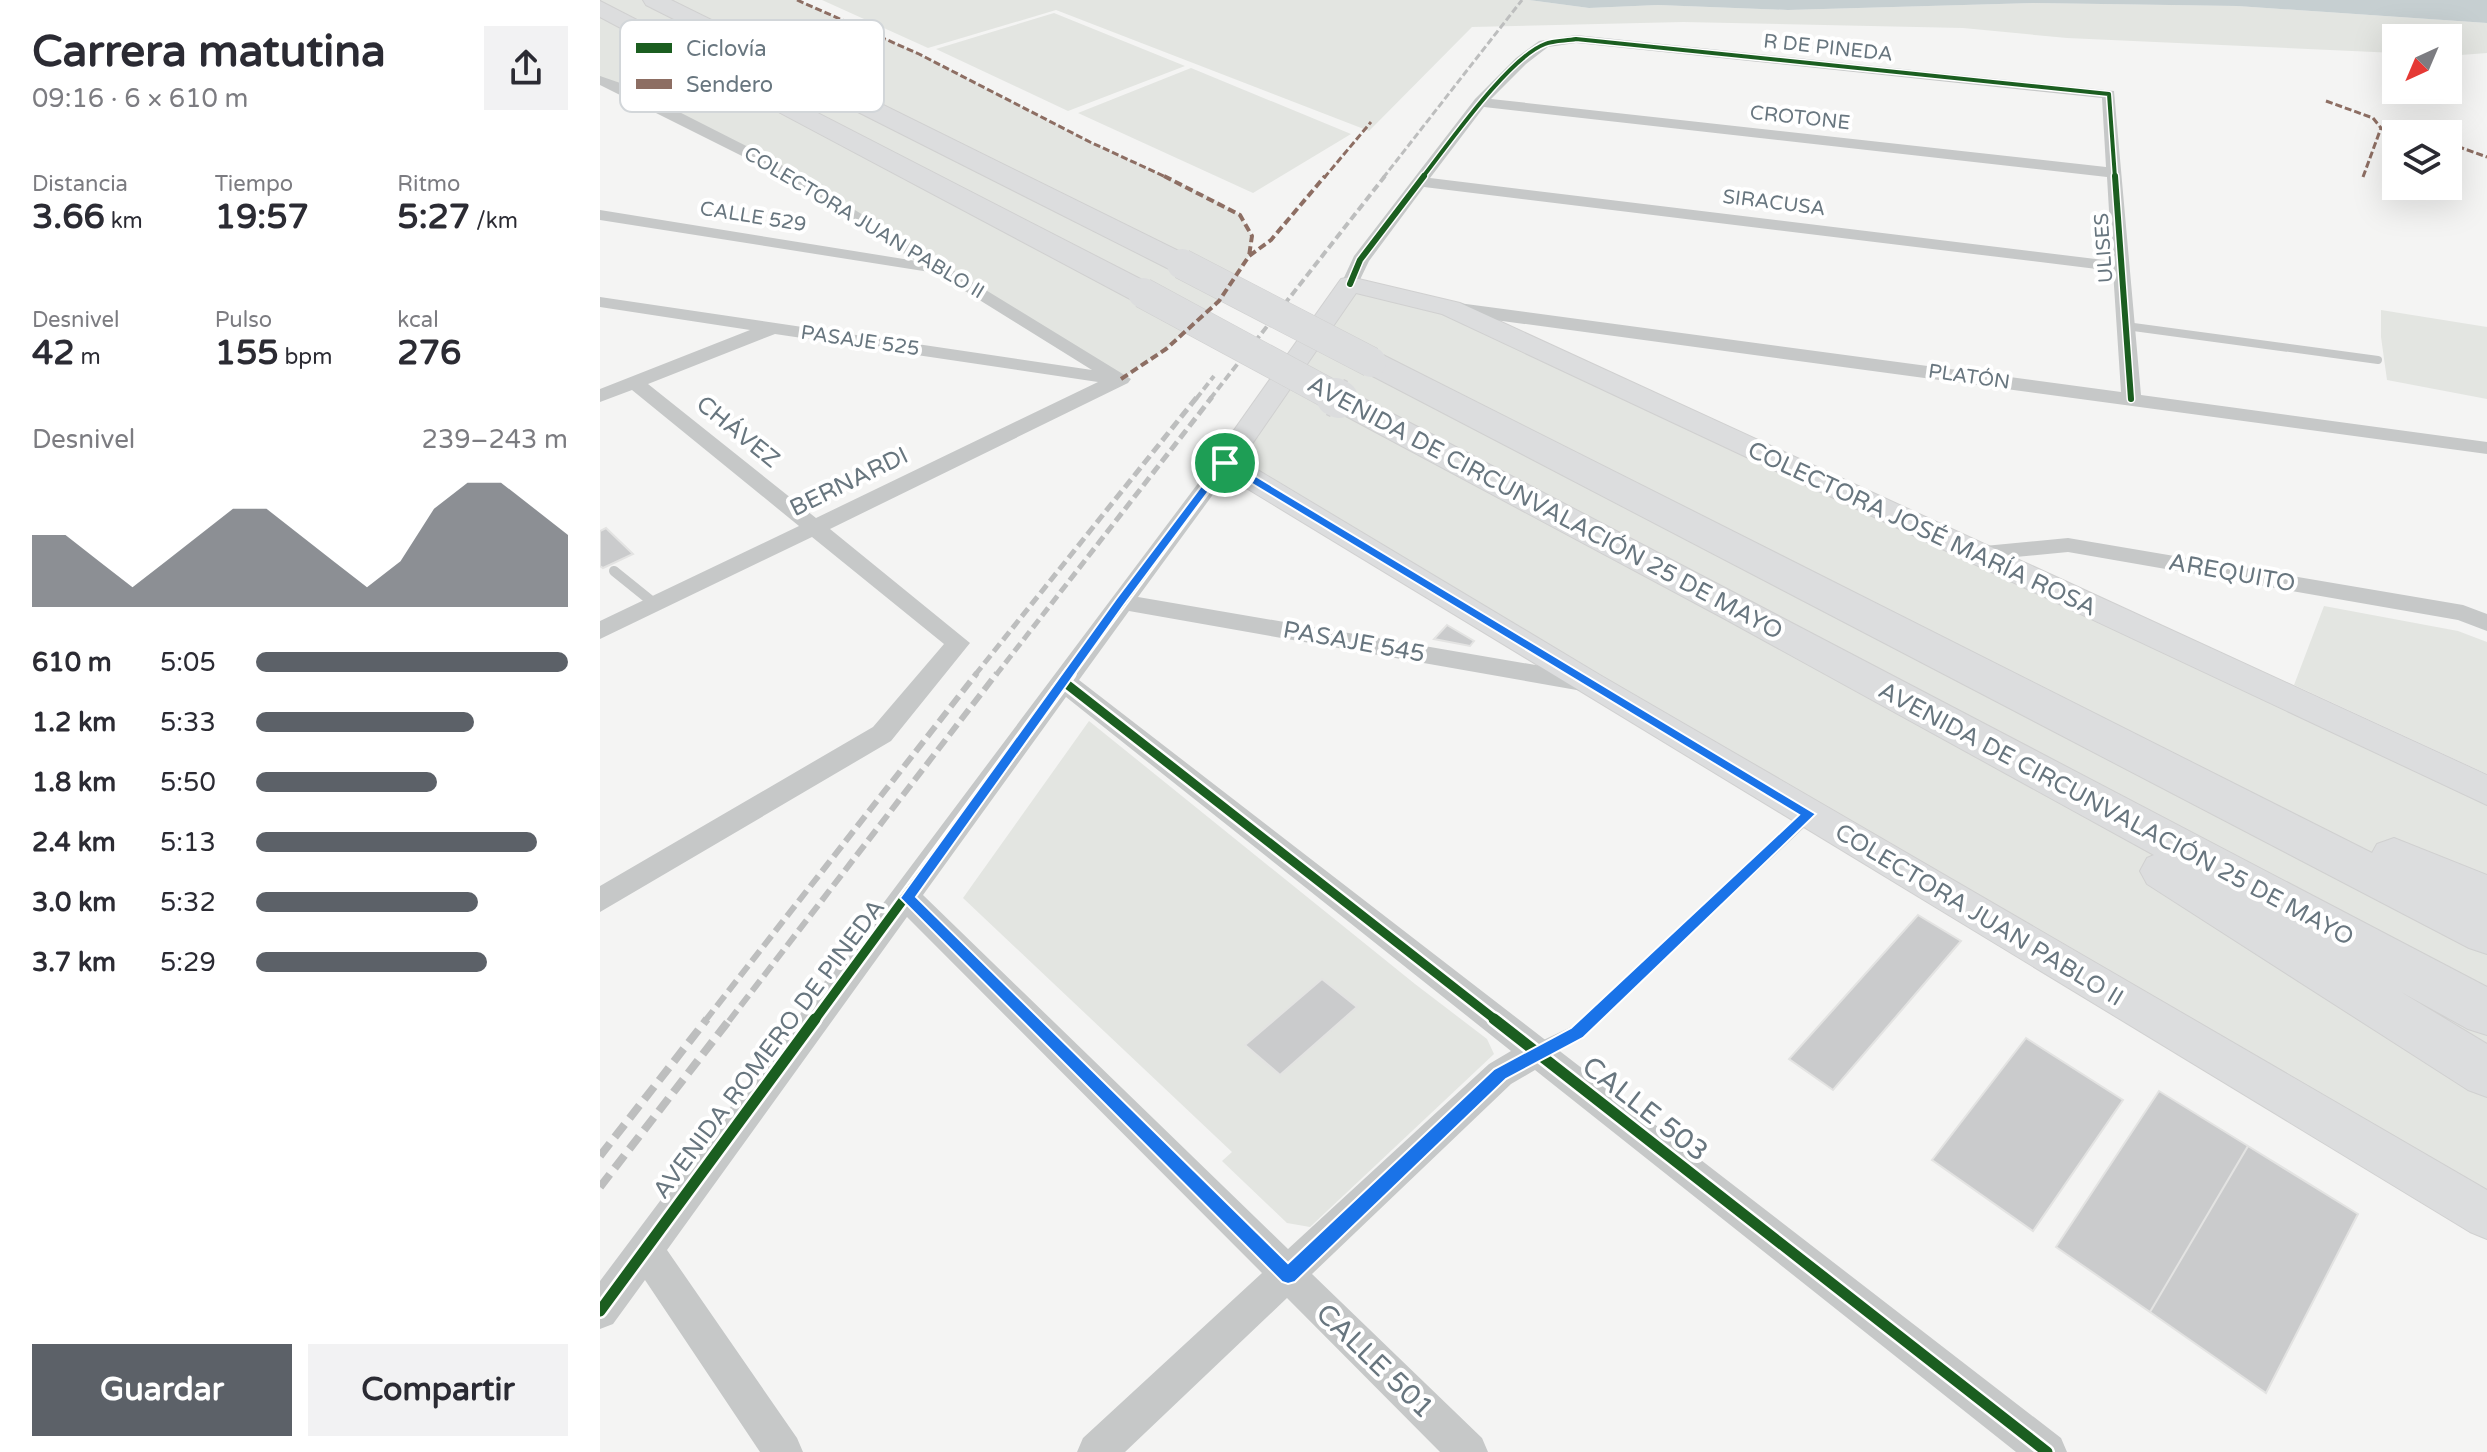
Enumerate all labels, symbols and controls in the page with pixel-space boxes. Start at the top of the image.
legend [620,20,884,112]
north arrow [2382,24,2462,104]
map controls [2382,24,2462,200]
text: Carrera matutina [32,26,386,79]
button: share [484,26,568,110]
street label: R DE PINEDA [1762,29,1894,67]
text: Ciclovía [686,36,767,62]
text: Sendero [686,72,773,98]
text: 09:16 · 6 × 610 m [32,83,248,114]
street label: CROTONE [1749,101,1851,135]
button: layers [2382,120,2462,200]
street label: COLECTORA JUAN PABLO II [740,142,988,304]
text: Distancia [32,171,128,197]
text: Tiempo [215,171,293,197]
text: Ritmo [397,171,460,197]
street label: SIRACUSA [1721,185,1827,221]
text: 3.66 [32,197,105,238]
text: 19:57 [215,197,309,238]
text: 5:27 [397,197,470,238]
street label: CALLE 529 [698,197,808,237]
text: km [105,208,143,234]
text: /km [470,208,518,234]
street label: ULISES [2090,212,2118,284]
text: Desnivel [32,307,119,333]
text: Pulso [215,307,272,333]
text: kcal [397,307,439,333]
street label: PASAJE 525 [799,321,921,361]
text: 42 [32,333,75,374]
text: 155 [215,333,279,374]
text: 276 [397,333,461,374]
text: m [75,344,101,370]
text: bpm [279,344,332,370]
street label: PLATÓN [1927,358,2012,395]
street label: AVENIDA DE CIRCUNVALACIÓN 25 DE MAYO [1303,369,1788,646]
street label: CHÁVEZ [690,389,786,474]
text: Desnivel [32,424,135,455]
text: 239–243 m [422,424,568,455]
pin [1191,429,1259,497]
street label: COLECTORA JOSÉ MARÍA ROSA [1743,434,2101,623]
street label: BERNARDI [785,441,913,523]
icon: arrive [1203,441,1247,485]
street label: AREQUITO [2166,548,2298,598]
street label: PASAJE 545 [1281,615,1427,669]
text: 610 m [32,647,112,678]
text: 5:05 [160,647,216,678]
street label: AVENIDA DE CIRCUNVALACIÓN 25 DE MAYO [1874,675,2359,952]
text: 1.2 km [32,707,116,738]
text: 5:33 [160,707,216,738]
text: 1.8 km [32,767,116,798]
text: 5:50 [160,767,216,798]
street label: COLECTORA JUAN PABLO II [1830,817,2128,1013]
text: 2.4 km [32,827,116,858]
text: 5:13 [160,827,216,858]
text: 3.0 km [32,887,116,918]
text: 5:32 [160,887,216,918]
street label: AVENIDA ROMERO DE PINEDA [647,894,891,1204]
text: 3.7 km [32,947,116,978]
text: 5:29 [160,947,216,978]
street label: CALLE 503 [1575,1049,1715,1169]
street label: CALLE 501 [1309,1296,1441,1426]
button: Guardar [32,1344,292,1436]
button: Compartir [308,1344,568,1436]

